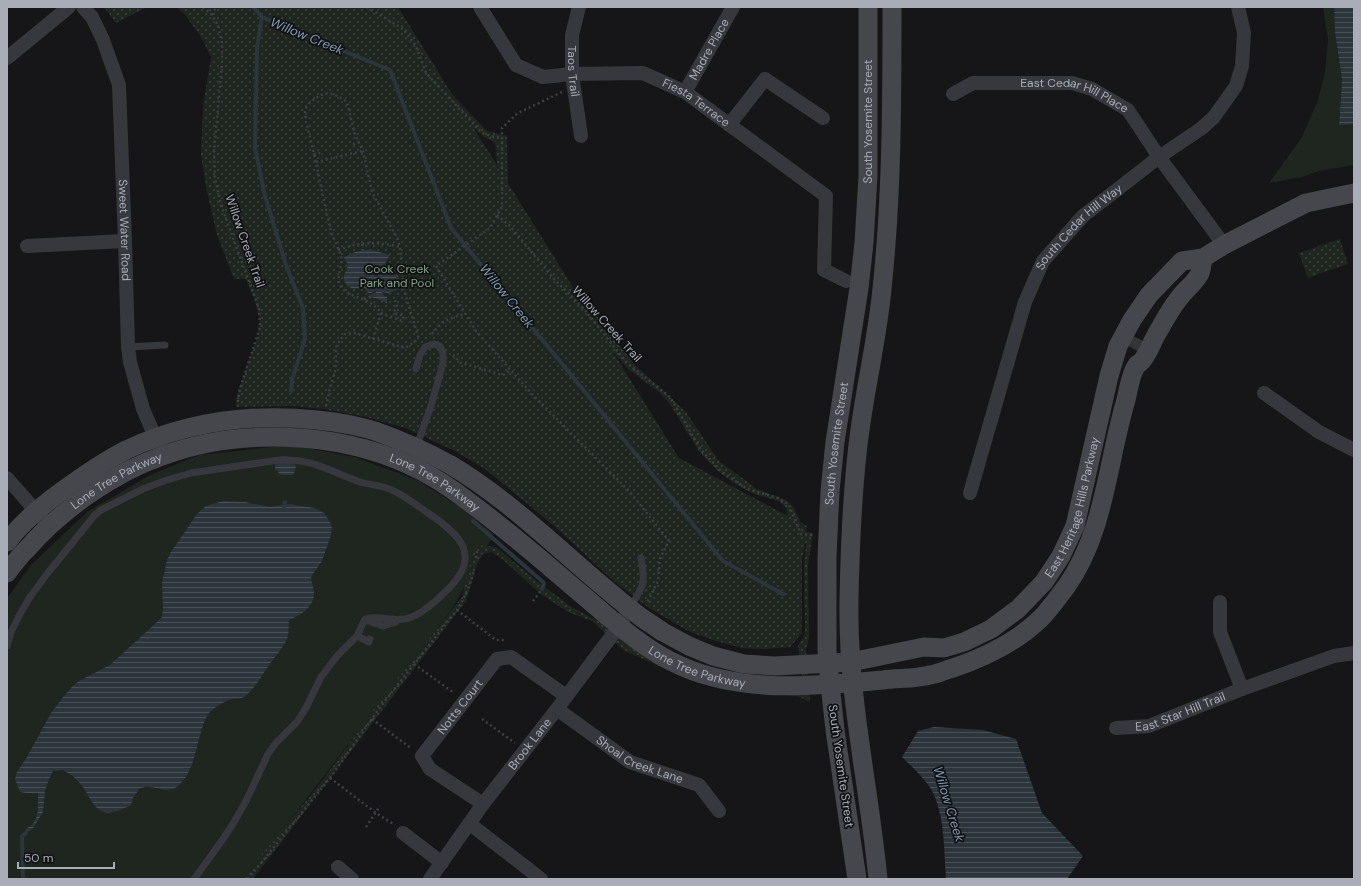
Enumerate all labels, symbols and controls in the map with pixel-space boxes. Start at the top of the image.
water label: Willow Creek [268,13,347,59]
street label: Madre Place [685,16,733,83]
street label: Taos Trail [564,45,583,98]
street label: South Yosemite Street [860,59,876,184]
street label: Fiesta Terrace [660,75,733,131]
street label: East Cedar Hill Place [1020,75,1132,117]
street label: Sweet Water Road [115,179,134,281]
street label: South Cedar Hill Way [1032,180,1126,272]
street label: Willow Creek Trail [222,192,268,290]
water label: Willow Creek [476,260,538,332]
park label: Cook Creek Park and Pool [360,261,434,291]
street label: Willow Creek Trail [568,282,646,366]
street label: South Yosemite Street [821,381,852,505]
street label: East Heritage Hills Parkway [1041,435,1103,581]
street label: Lone Tree Parkway [67,448,165,513]
street label: Lone Tree Parkway [387,450,484,516]
street label: Lone Tree Parkway [645,642,747,691]
street label: Notts Court [434,676,487,738]
street label: East Star Hill Trail [1135,688,1228,735]
street label: South Yosemite Street [824,704,858,829]
street label: Brook Lane [505,715,555,773]
street label: Shoal Creek Lane [593,732,686,787]
water label: Willow Creek [929,764,969,844]
scale bar [18,844,114,870]
text: 50 m [24,850,53,866]

